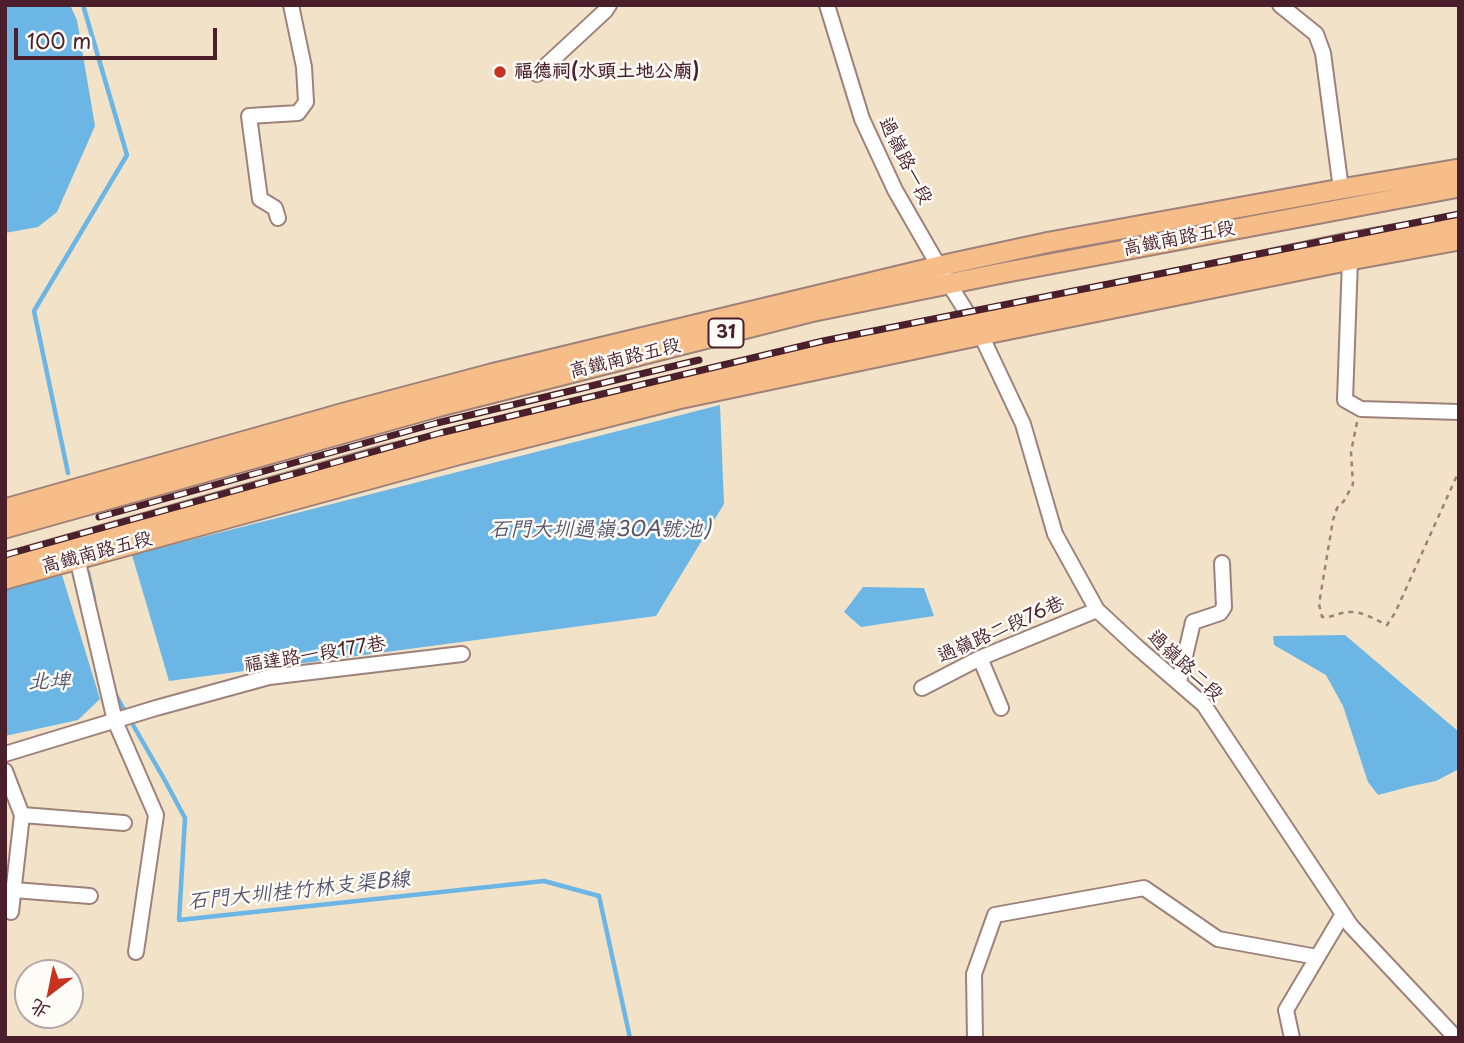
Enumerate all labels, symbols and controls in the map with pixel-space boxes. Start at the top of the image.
scale bar [18,14,220,58]
text: 100 m [27,24,91,56]
place label: 福德祠(水頭土地公廟) [514,61,699,83]
marker: 福德祠(水頭土地公廟) [492,64,508,80]
street label: 過嶺路一段 [873,114,937,208]
street label: 高鐵南路五段 [1121,217,1237,261]
road number: 31 [708,318,744,348]
street label: 高鐵南路五段 [567,334,683,384]
water label: 石門大圳過嶺30A號池) [489,517,711,543]
street label: 高鐵南路五段 [39,527,155,579]
street label: 過嶺路二段76巷 [934,592,1068,668]
street label: 過嶺路二段 [1142,625,1228,707]
street label: 福達路一段177巷 [242,633,388,677]
water label: 北埤 [28,669,70,695]
water label: 石門大圳桂竹林支渠B線 [186,867,412,915]
north arrow [14,959,84,1029]
text: 北 [23,993,54,1027]

